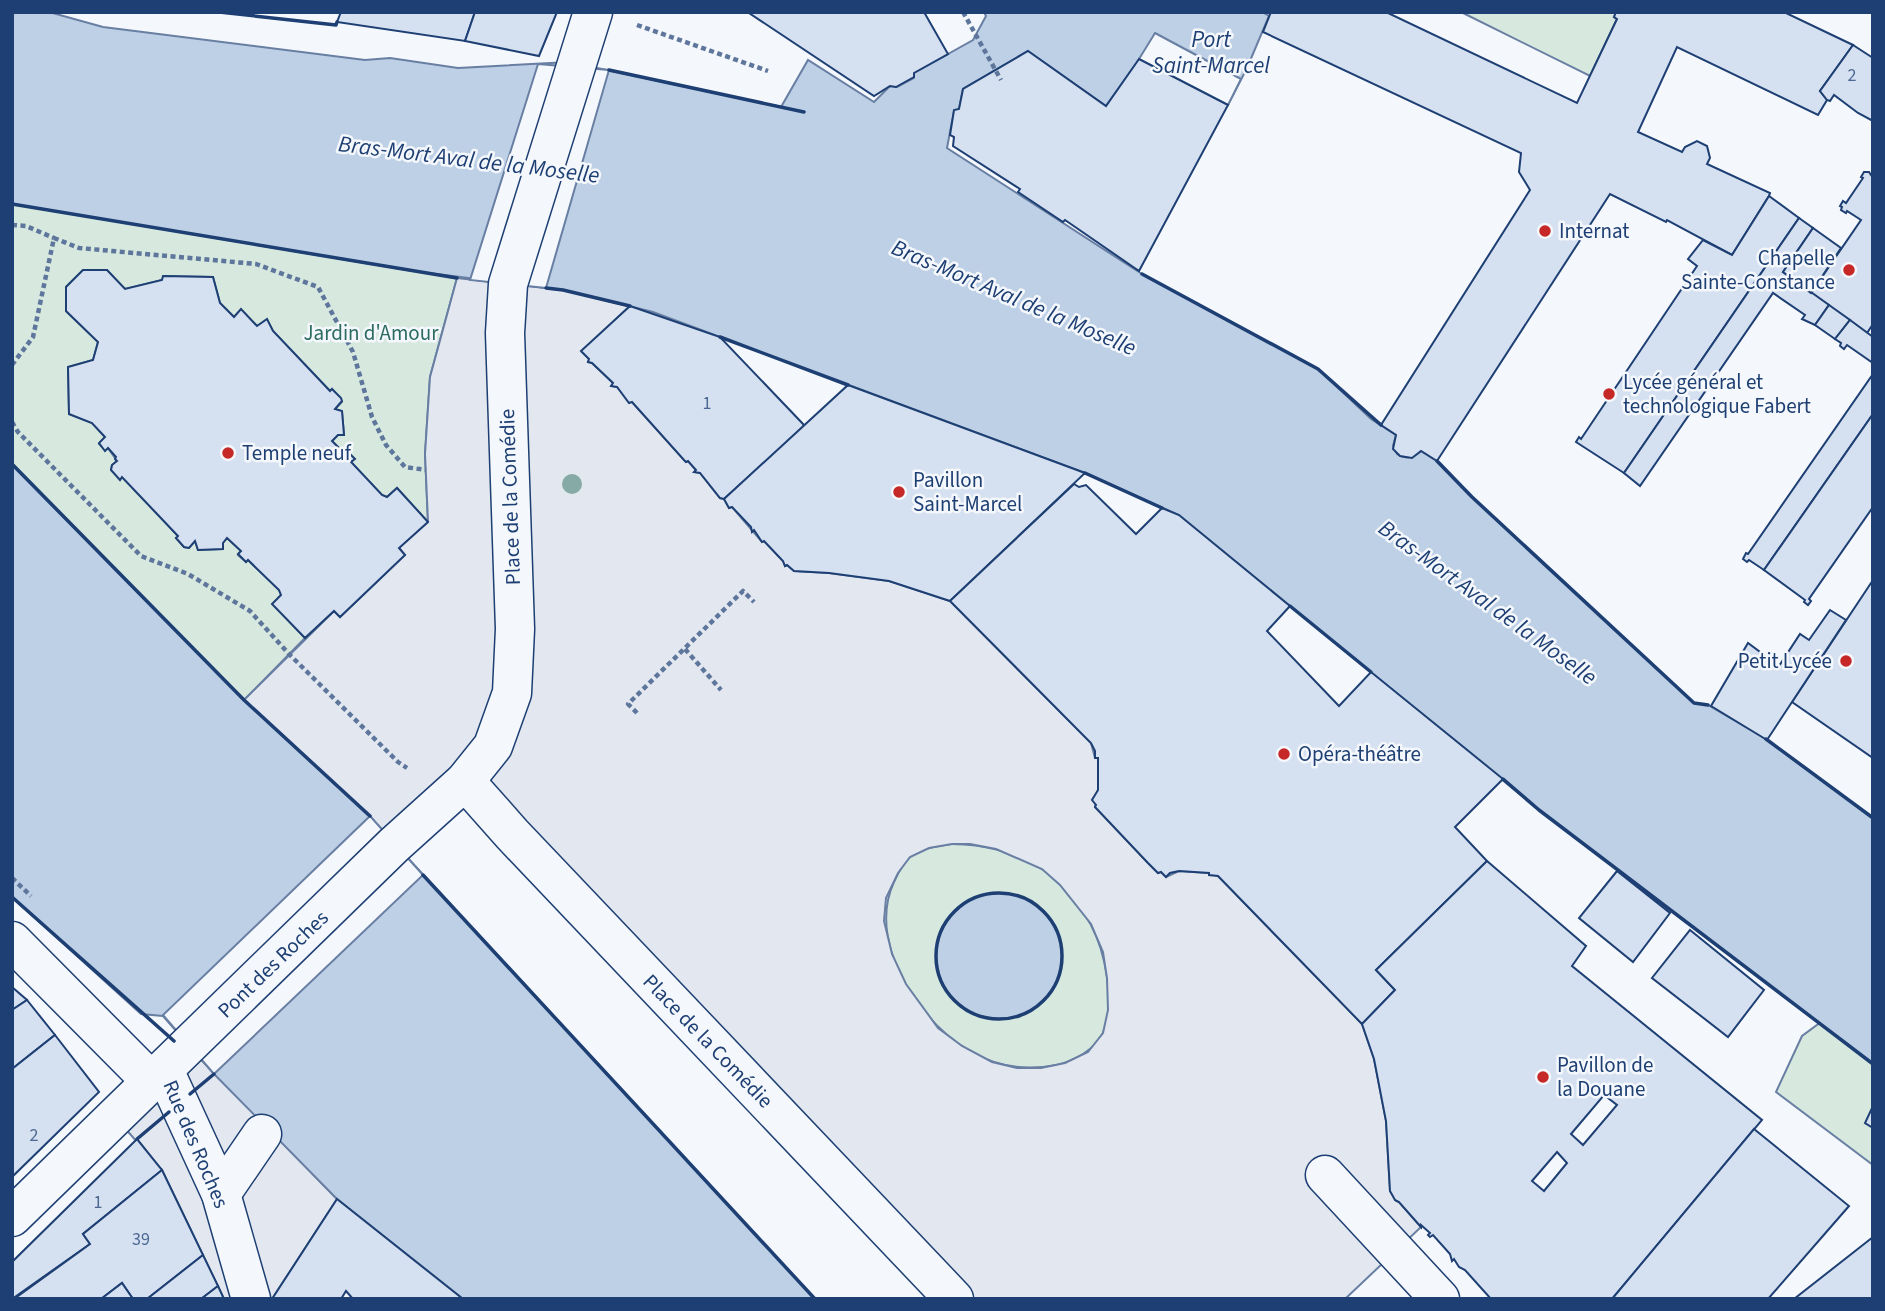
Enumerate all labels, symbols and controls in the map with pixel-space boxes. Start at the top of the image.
water label: Port Saint-Marcel [1152,23,1270,82]
house number: 2 [1848,63,1857,88]
water label: Bras-Mort Aval de la Moselle [337,127,601,192]
place label: Internat [1559,216,1629,246]
marker: Internat [1537,223,1553,239]
water label: Bras-Mort Aval de la Moselle [886,231,1141,364]
place label: Chapelle Sainte-Constance [1681,243,1835,297]
marker: Chapelle Sainte-Constance [1841,262,1857,278]
park label: Jardin d'Amour [304,318,439,348]
place label: Lycée général et technologique Fabert [1623,367,1811,421]
marker: Lycée général et technologique Fabert [1601,386,1617,402]
house number: 1 [703,391,711,416]
street label: Place de la Comédie [492,408,528,586]
place label: Temple neuf [242,438,352,468]
marker: Temple neuf [220,445,236,461]
place label: Pavillon Saint-Marcel [913,465,1022,519]
marker: Pavillon Saint-Marcel [891,484,907,500]
water label: Bras-Mort Aval de la Moselle [1372,512,1604,693]
place label: Petit Lycée [1738,646,1832,676]
marker: Petit Lycée [1838,653,1854,669]
place label: Opéra-théâtre [1298,739,1421,769]
marker: Opéra-théâtre [1276,746,1292,762]
street label: Pont des Roches [211,903,335,1025]
street label: Place de la Comédie [636,967,780,1115]
place label: Pavillon de la Douane [1557,1050,1653,1104]
marker: Pavillon de la Douane [1535,1069,1551,1085]
street label: Rue des Roches [156,1075,237,1213]
house number: 2 [30,1123,39,1148]
house number: 1 [94,1190,102,1215]
house number: 39 [132,1227,150,1252]

